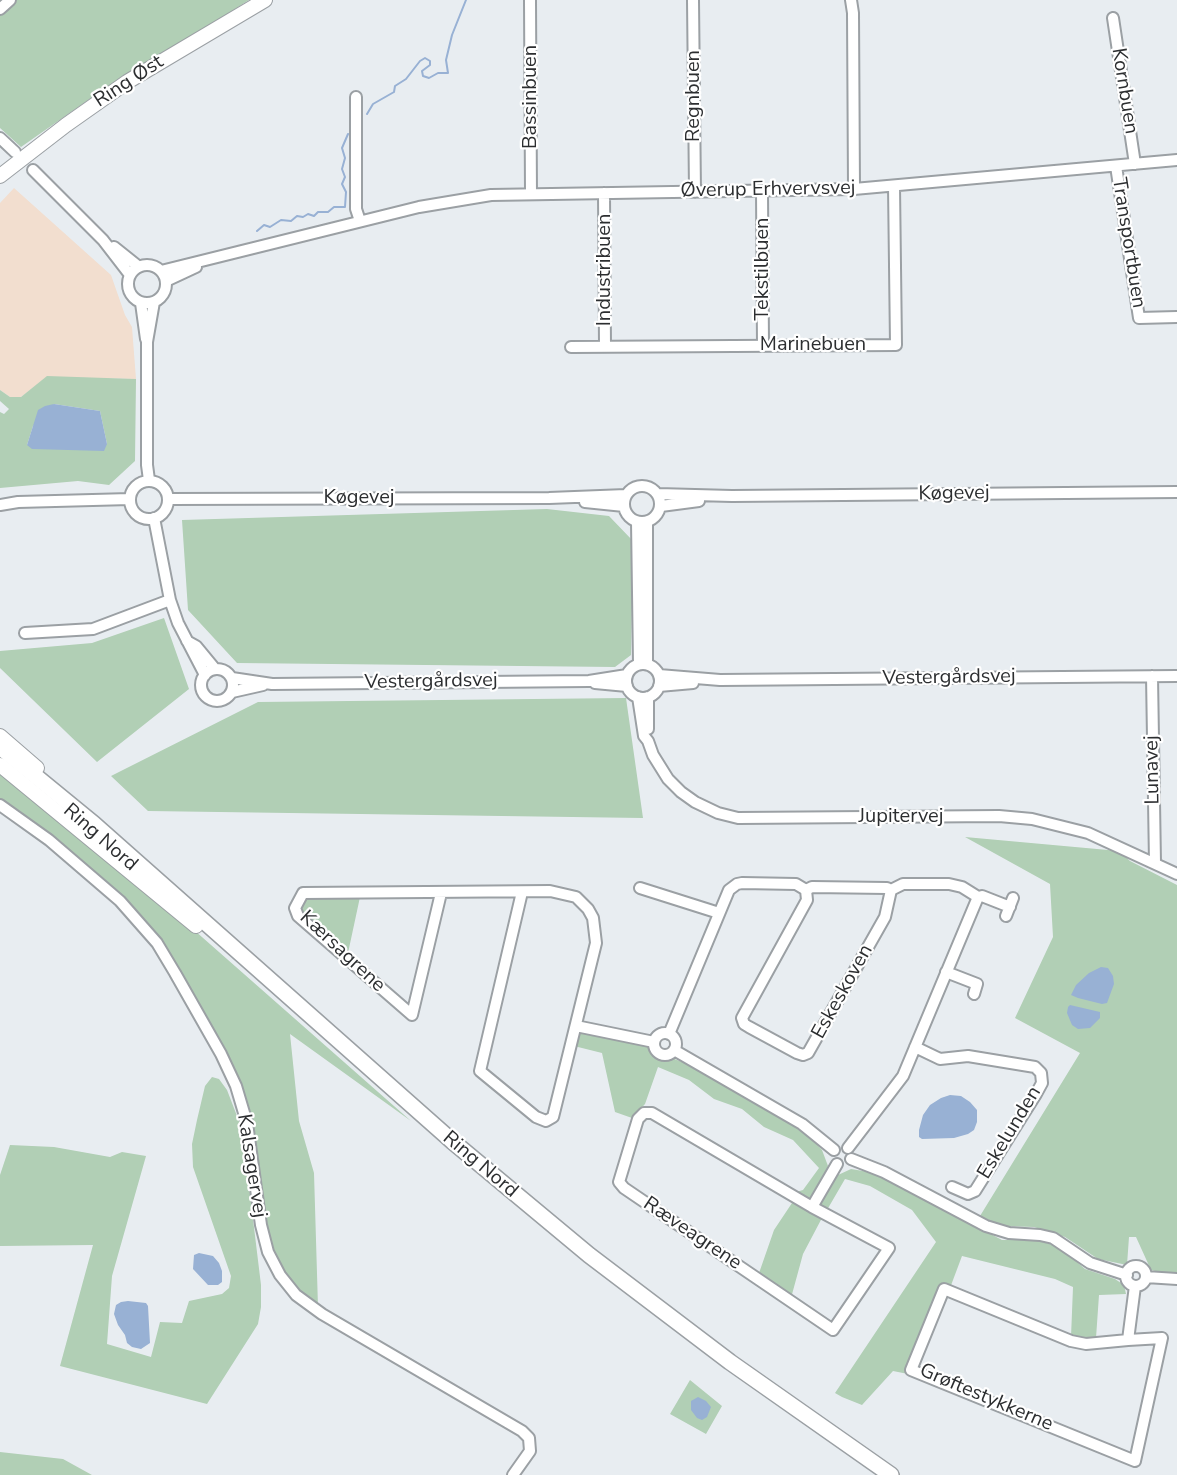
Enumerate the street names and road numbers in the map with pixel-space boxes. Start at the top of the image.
street label: Bassinbuen [519,45,543,149]
street label: Kornbuen [1105,46,1143,136]
street label: Regnbuen [682,50,706,142]
street label: Ring Øst [90,51,168,113]
street label: Øverup Erhvervsvej [680,176,856,204]
street label: Transportbuen [1106,176,1150,310]
street label: Industribuen [593,214,617,326]
street label: Tekstilbuen [751,218,775,320]
street label: Marinebuen [760,333,866,357]
street label: Køgevej [918,481,990,507]
street label: Køgevej [323,486,395,510]
street label: Vestergårdsvej [882,665,1016,691]
street label: Vestergårdsvej [364,669,498,695]
street label: Lunavej [1140,735,1166,805]
street label: Ring Nord [58,799,142,877]
street label: Jupitervej [859,805,943,829]
street label: Kærsagrene [294,906,390,998]
street label: Eskeskoven [807,941,879,1043]
street label: Eskelunden [973,1082,1047,1184]
street label: Kalsagervej [231,1112,271,1220]
street label: Ring Nord [437,1127,523,1203]
street label: Ræveagrene [638,1192,746,1276]
street label: Grøftestykkerne [916,1359,1056,1437]

